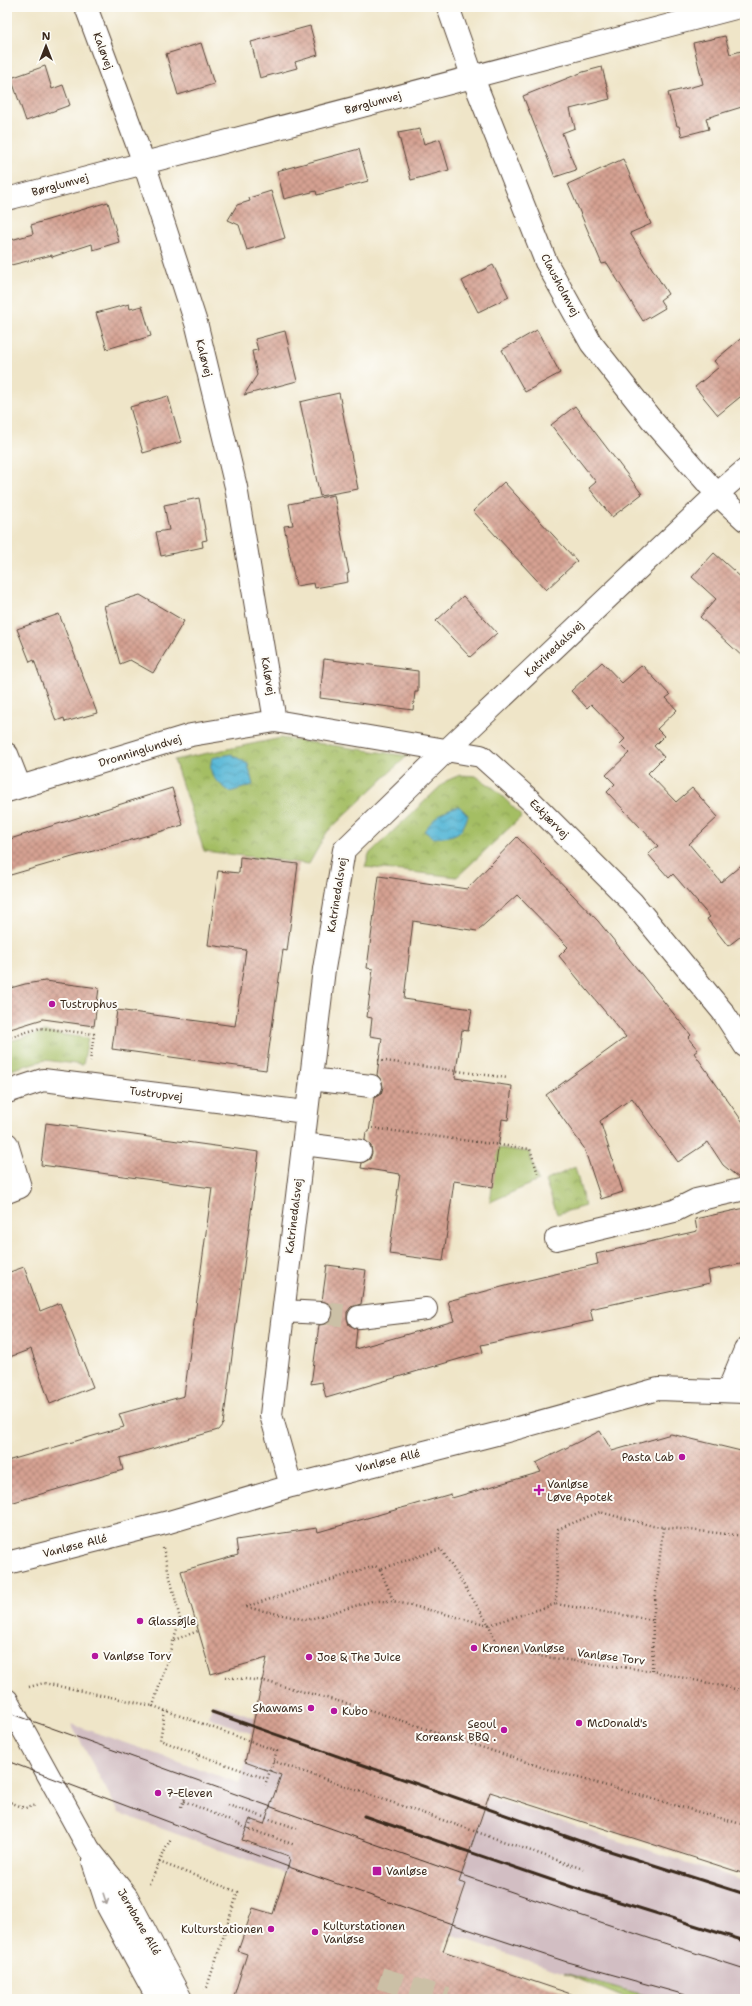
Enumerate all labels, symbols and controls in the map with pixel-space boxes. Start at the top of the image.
north arrow [26,26,66,66]
text: N [42,29,51,44]
street label: Kaløvej [89,30,117,72]
street label: Børglumvej [343,88,403,118]
street label: Børglumvej [30,170,90,200]
street label: Clausholmvej [537,251,583,319]
street label: Kaløvej [192,337,216,379]
street label: Katrinedalsvej [521,618,587,680]
street label: Kaløvej [257,656,279,696]
street label: Dronninglundvej [97,731,183,771]
street label: Eskjærvej [526,796,572,842]
street label: Katrinedalsvej [324,856,350,934]
place label: Tustruphus [60,997,117,1012]
marker: Tustruphus [47,999,57,1009]
street label: Tustrupvej [128,1083,184,1105]
street label: Katrinedalsvej [282,1177,306,1255]
street label: Vanløse Allé [354,1446,422,1476]
place label: Pasta Lab [622,1450,674,1465]
marker: Pasta Lab [677,1452,687,1462]
place label: Vanløse Løve Apotek [547,1477,613,1505]
marker: Vanløse Løve Apotek [534,1485,544,1495]
street label: Vanløse Allé [41,1531,109,1561]
place label: Glassøjle [148,1614,196,1629]
marker: Glassøjle [135,1616,145,1626]
place label: Kronen Vanløse [482,1641,565,1656]
marker: Kronen Vanløse [469,1643,479,1653]
street label: Vanløse Torv [576,1645,646,1669]
place label: Vanløse Torv [103,1649,172,1664]
place label: Joe & The Juice [317,1650,401,1665]
marker: Vanløse Torv [90,1651,100,1661]
marker: Joe & The Juice [304,1652,314,1662]
place label: Shawams [253,1701,303,1716]
marker: Shawams [306,1703,316,1713]
place label: Kubo [342,1704,368,1719]
marker: Kubo [329,1706,339,1716]
place label: McDonald's [587,1716,647,1731]
place label: Seoul Koreansk BBQ . [415,1717,497,1745]
marker: McDonald's [574,1718,584,1728]
marker: Seoul Koreansk BBQ . [499,1725,509,1735]
place label: 7-Eleven [166,1786,213,1801]
marker: 7-Eleven [153,1788,163,1798]
place label: Vanløse [386,1864,428,1879]
marker: Vanløse [371,1865,383,1877]
street label: Jernbane Allé [114,1886,164,1958]
one-way arrow [102,1893,109,1906]
place label: Kulturstationen Vanløse [323,1919,405,1947]
place label: Kulturstationen [181,1922,263,1937]
marker: Kulturstationen [266,1924,276,1934]
marker: Kulturstationen Vanløse [310,1927,320,1937]

